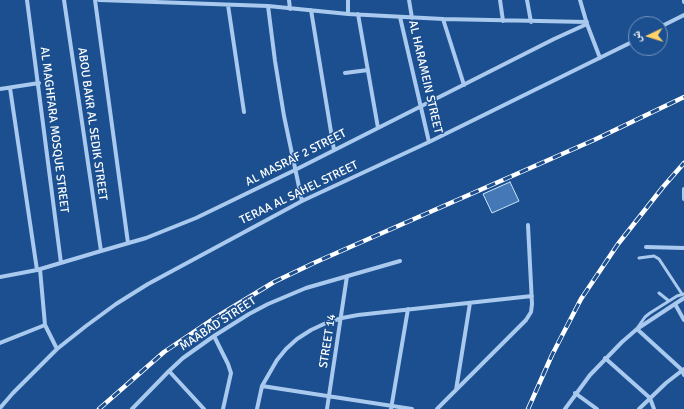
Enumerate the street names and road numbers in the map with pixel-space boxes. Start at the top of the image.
street label: AL HARAMEIN STREET [405,19,445,135]
street label: AL MAGHFARA MOSQUE STREET [37,46,71,214]
street label: ABOU BAKR AL SEDIK STREET [74,47,110,201]
street label: AL MASRAF 2 STREET [243,126,349,190]
street label: TERAA AL SAHEL STREET [237,158,361,228]
street label: MAABAD STREET [177,294,259,354]
street label: STREET 14 [317,313,339,369]

